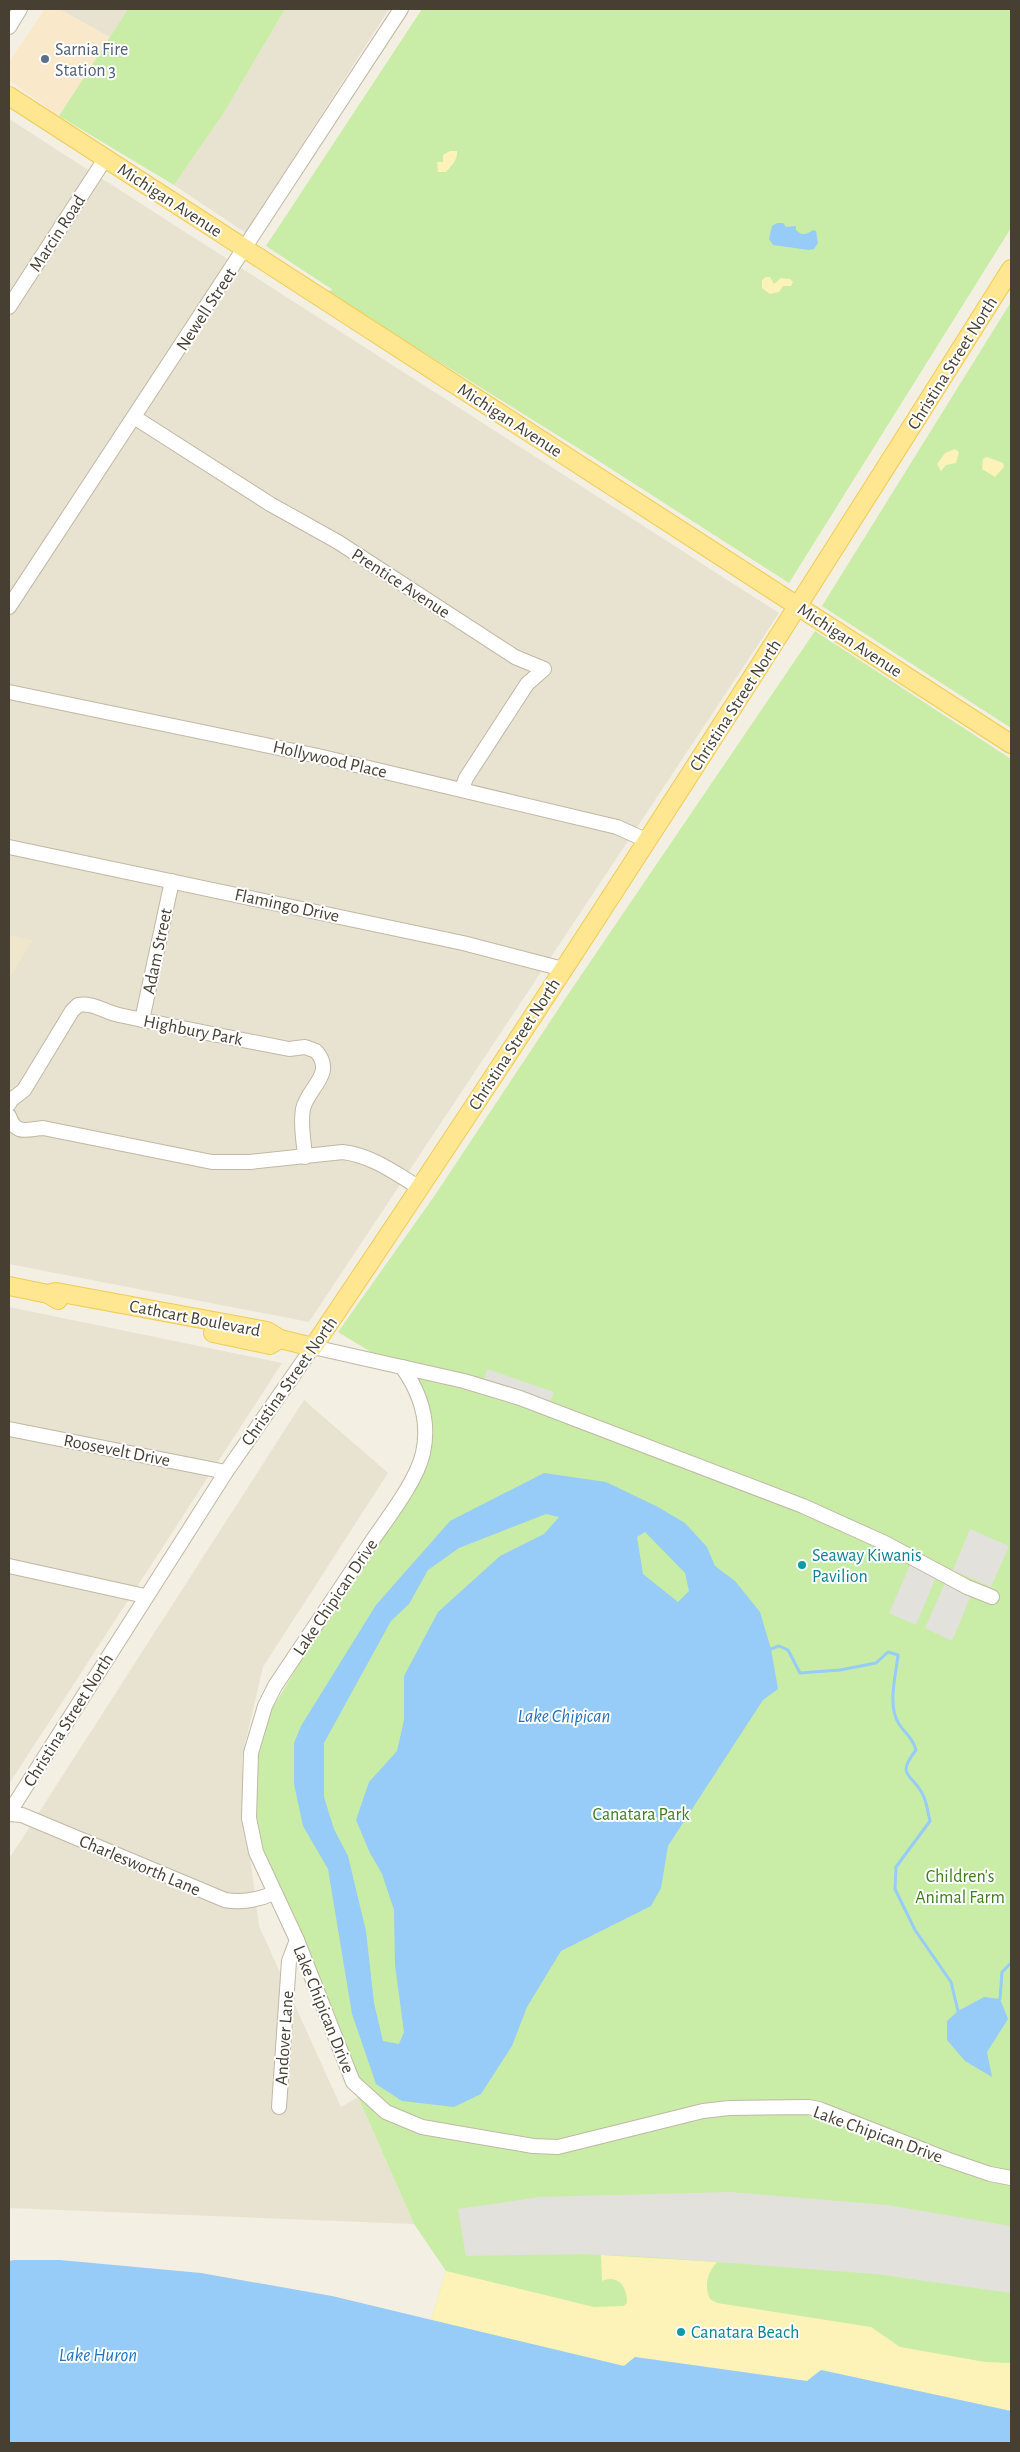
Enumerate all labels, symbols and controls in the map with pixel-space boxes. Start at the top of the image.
place label: Sarnia Fire Station 3 [55,41,128,80]
marker: Sarnia Fire Station 3 [39,53,51,65]
street label: Michigan Avenue [114,160,225,241]
street label: Marcin Road [27,192,89,275]
street label: Newell Street [174,265,240,354]
street label: Christina Street North [905,294,1001,433]
street label: Michigan Avenue [454,380,565,461]
street label: Prentice Avenue [348,545,453,622]
street label: Michigan Avenue [794,600,905,681]
street label: Christina Street North [687,637,785,775]
street label: Hollywood Place [271,738,389,782]
street label: Flamingo Drive [233,886,341,926]
street label: Adam Street [140,906,176,996]
street label: Christina Street North [466,976,564,1114]
street label: Highbury Park [142,1013,245,1050]
street label: Cathcart Boulevard [128,1297,262,1341]
street label: Christina Street North [239,1314,341,1449]
street label: Roosevelt Drive [62,1432,172,1470]
street label: Lake Chipican Drive [290,1536,381,1659]
place label: Seaway Kiwanis Pavilion [812,1547,922,1586]
marker: Seaway Kiwanis Pavilion [796,1559,808,1571]
street label: Christina Street North [21,1651,117,1790]
water label: Lake Chipican [518,1707,610,1726]
park label: Canatara Park [593,1806,690,1824]
street label: Charlesworth Lane [76,1832,203,1900]
park label: Children's Animal Farm [915,1868,1005,1907]
street label: Lake Chipican Drive [289,1943,357,2076]
street label: Andover Lane [273,1990,297,2086]
street label: Lake Chipican Drive [811,2103,945,2167]
place label: Canatara Beach [691,2324,799,2342]
marker: Canatara Beach [675,2326,687,2338]
water label: Lake Huron [59,2346,137,2365]

